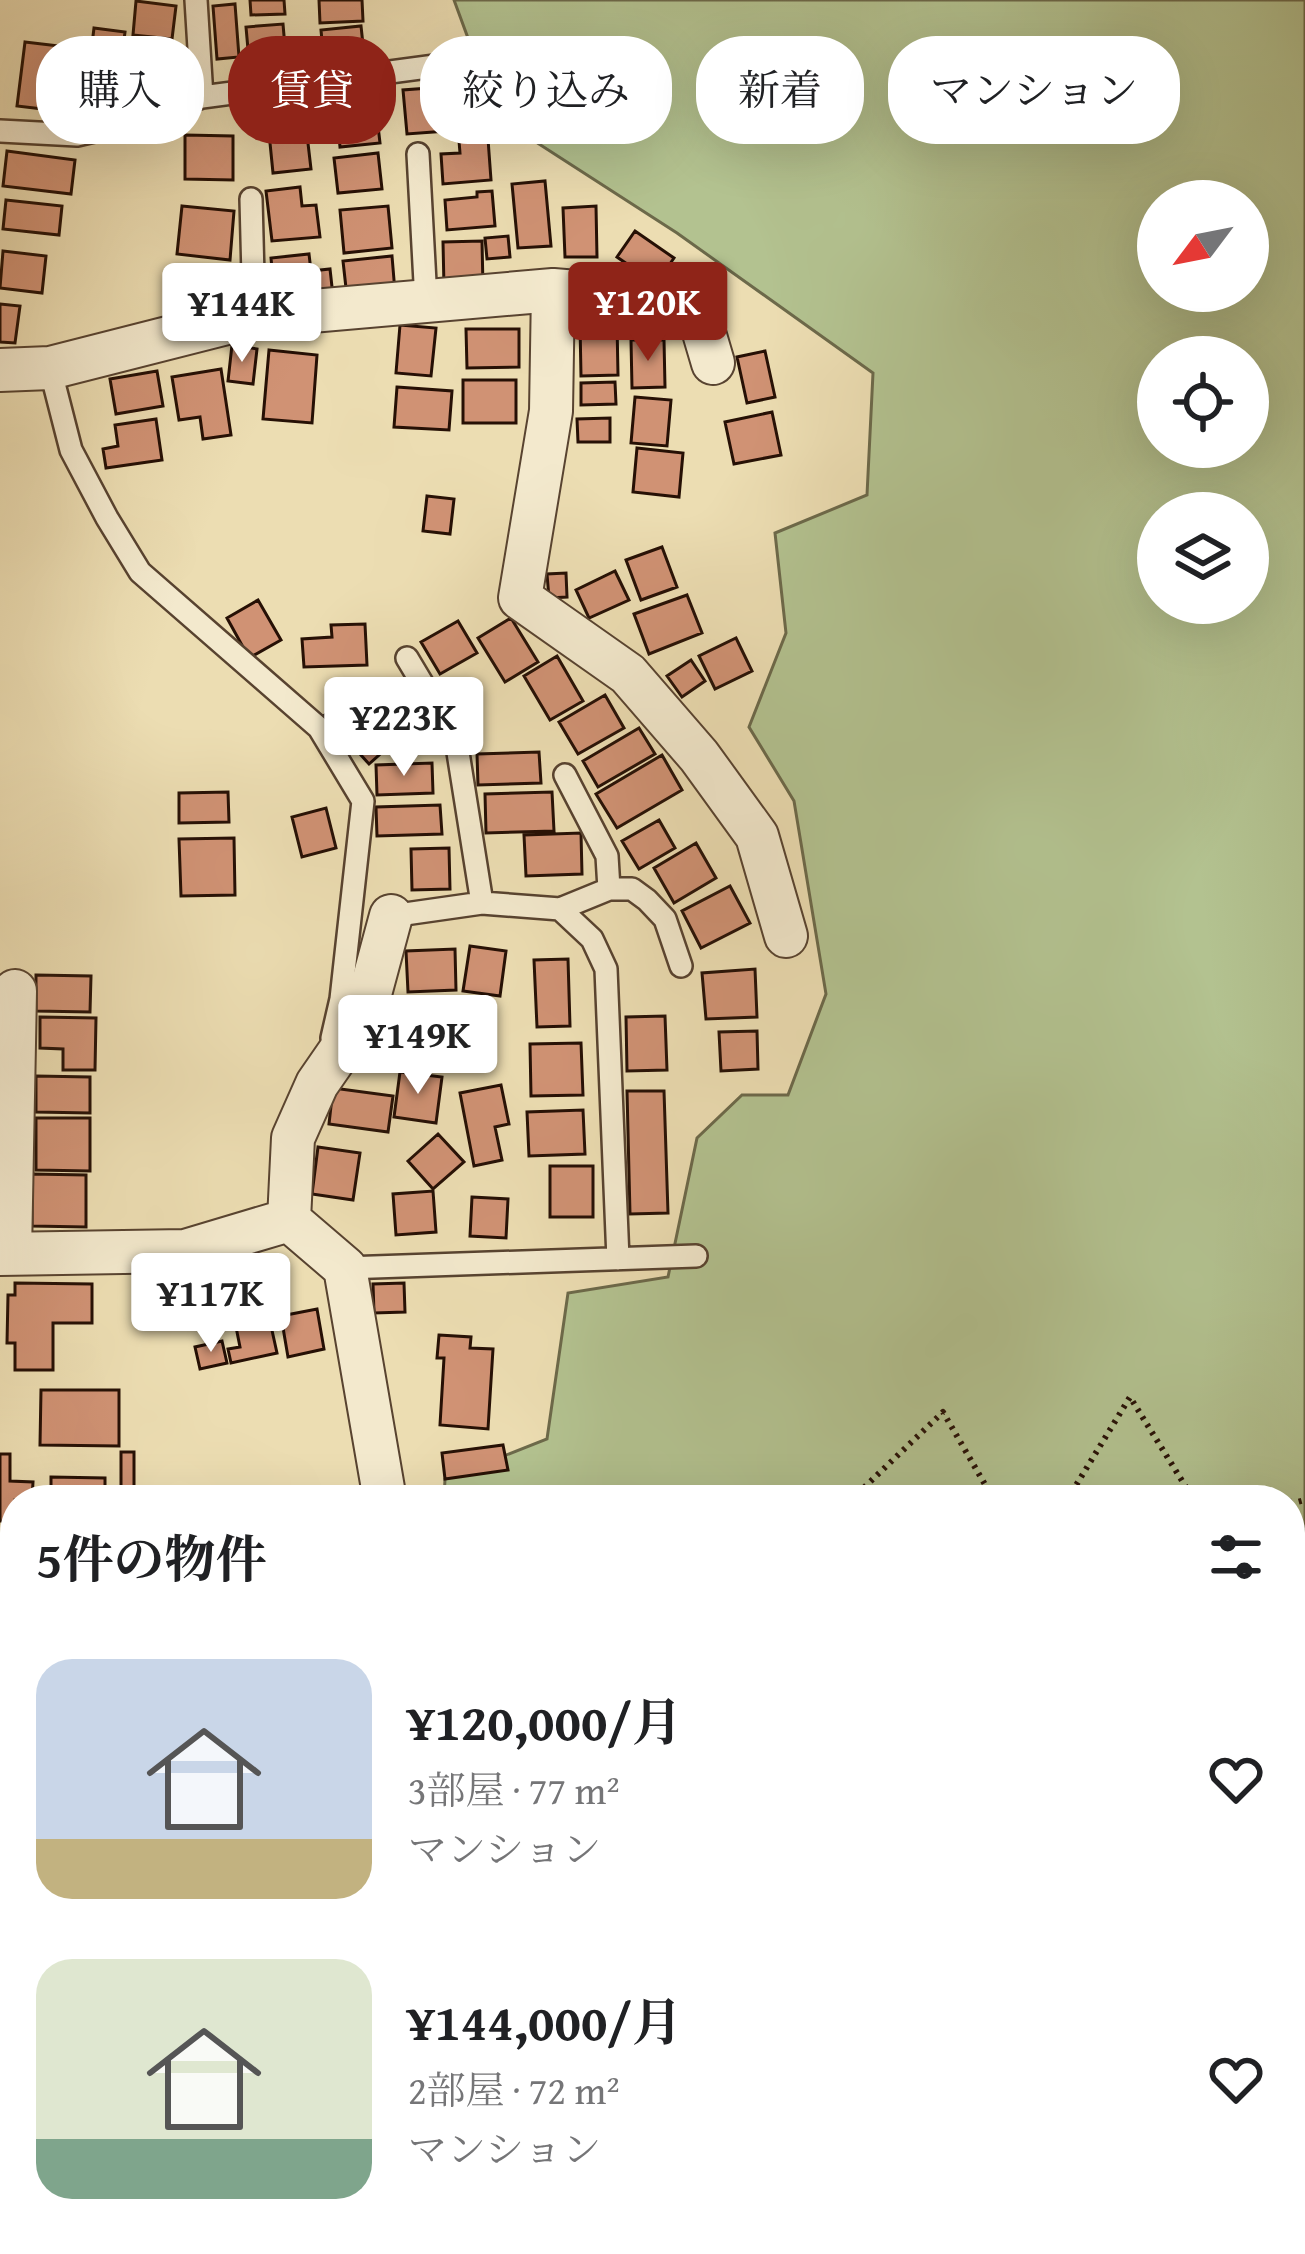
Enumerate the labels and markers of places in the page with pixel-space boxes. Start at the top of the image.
pin: ¥120K [564,262,732,364]
pin: ¥144K [158,263,326,365]
pin: ¥223K [320,677,488,779]
pin: ¥149K [334,995,502,1097]
pin: ¥117K [127,1253,295,1355]

